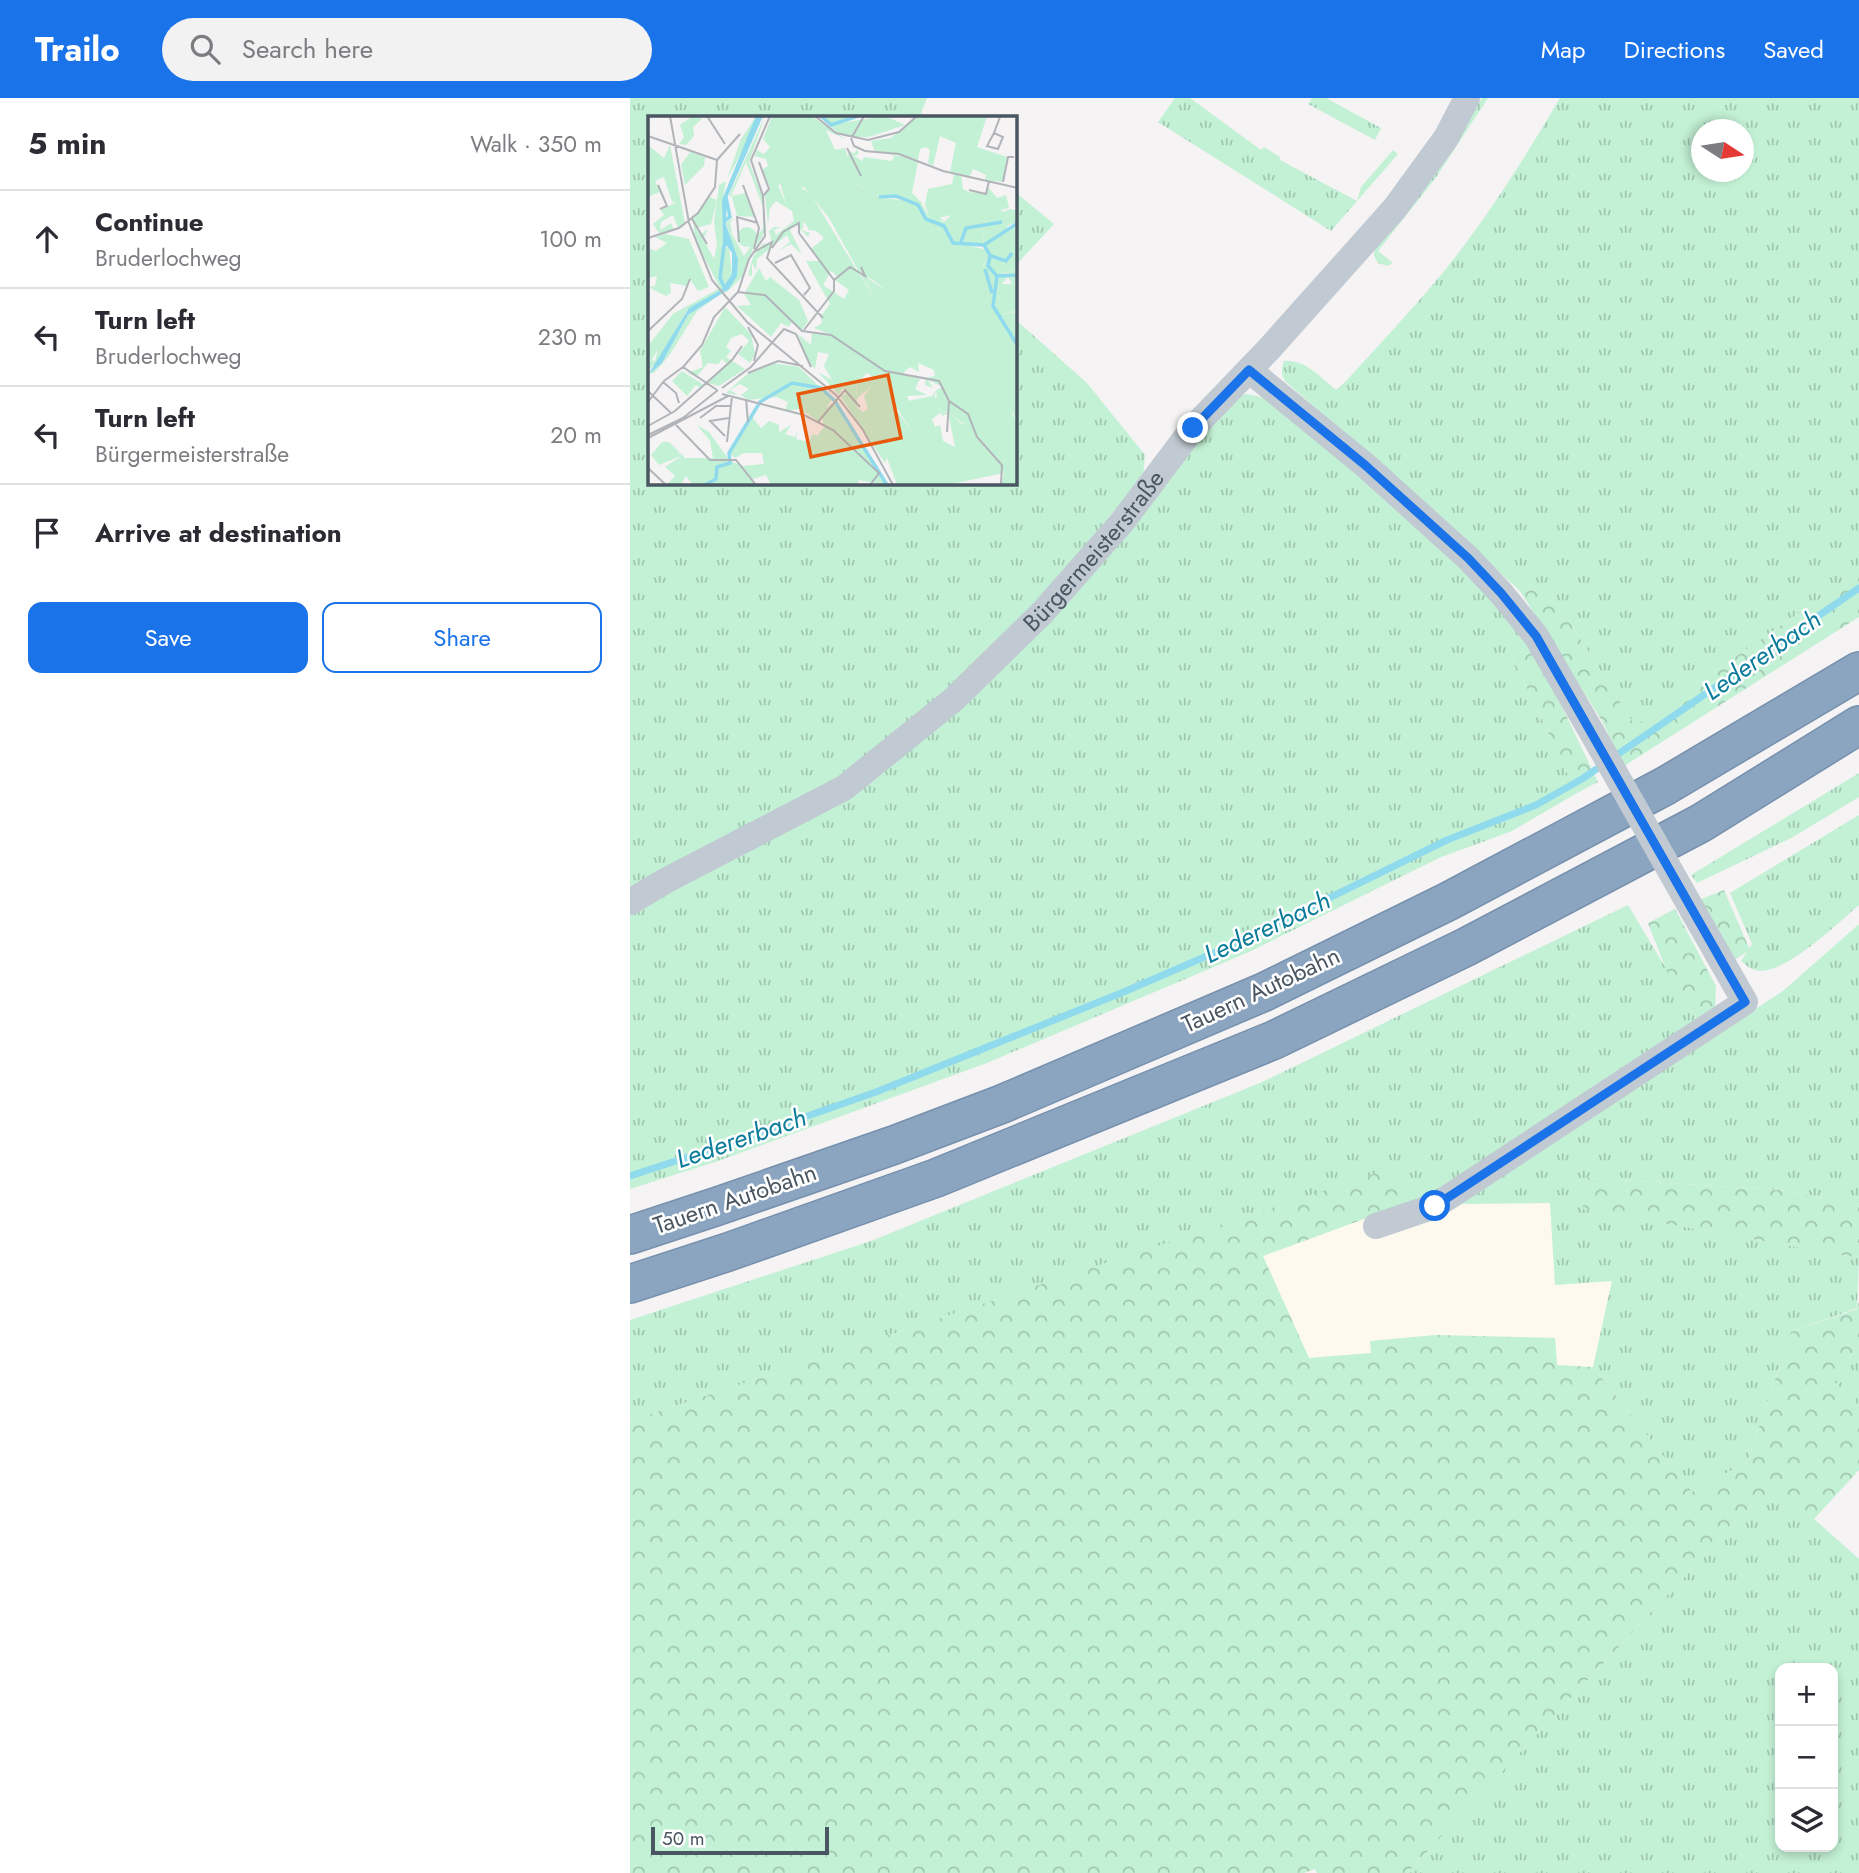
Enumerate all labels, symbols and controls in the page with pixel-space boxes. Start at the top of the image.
search box [162,18,652,81]
text: Trailo [35,26,120,73]
icon: search [186,30,224,68]
text: Search here [242,30,373,68]
text: Map [1541,32,1586,67]
text: Directions [1624,32,1725,67]
text: Saved [1763,32,1824,67]
inset map [648,116,1017,485]
north arrow [1691,119,1754,182]
text: 5 min [28,122,106,165]
text: Walk · 350 m [470,127,602,161]
text: Continue [95,203,204,241]
icon: ahead [28,220,66,258]
text: 100 m [539,222,602,256]
text: Bruderlochweg [95,241,242,275]
text: Turn left [95,301,195,339]
icon: left [28,318,66,356]
text: 230 m [538,320,602,354]
text: Bruderlochweg [95,339,242,373]
text: Turn left [95,399,195,437]
route end [1177,412,1208,443]
icon: left [28,416,66,454]
text: 20 m [550,418,602,452]
text: Bürgermeisterstraße [95,437,289,471]
street label: Bürgermeisterstraße [1015,462,1173,639]
icon: arrive [28,514,66,552]
text: Arrive at destination [95,514,342,552]
water label: Ledererbach [1696,601,1828,709]
button: Save [28,602,308,673]
button: Share [322,602,602,673]
water label: Ledererbach [1197,881,1337,973]
street label: Tauern Autobahn [1176,938,1345,1041]
water label: Ledererbach [671,1098,811,1178]
street label: Tauern Autobahn [649,1154,821,1243]
route start [1419,1190,1450,1221]
map controls [1775,1663,1838,1852]
button: + [1775,1663,1838,1726]
button: − [1775,1726,1838,1789]
button: layers [1775,1789,1838,1852]
scale bar [651,1824,830,1856]
text: 50 m [662,1825,705,1852]

